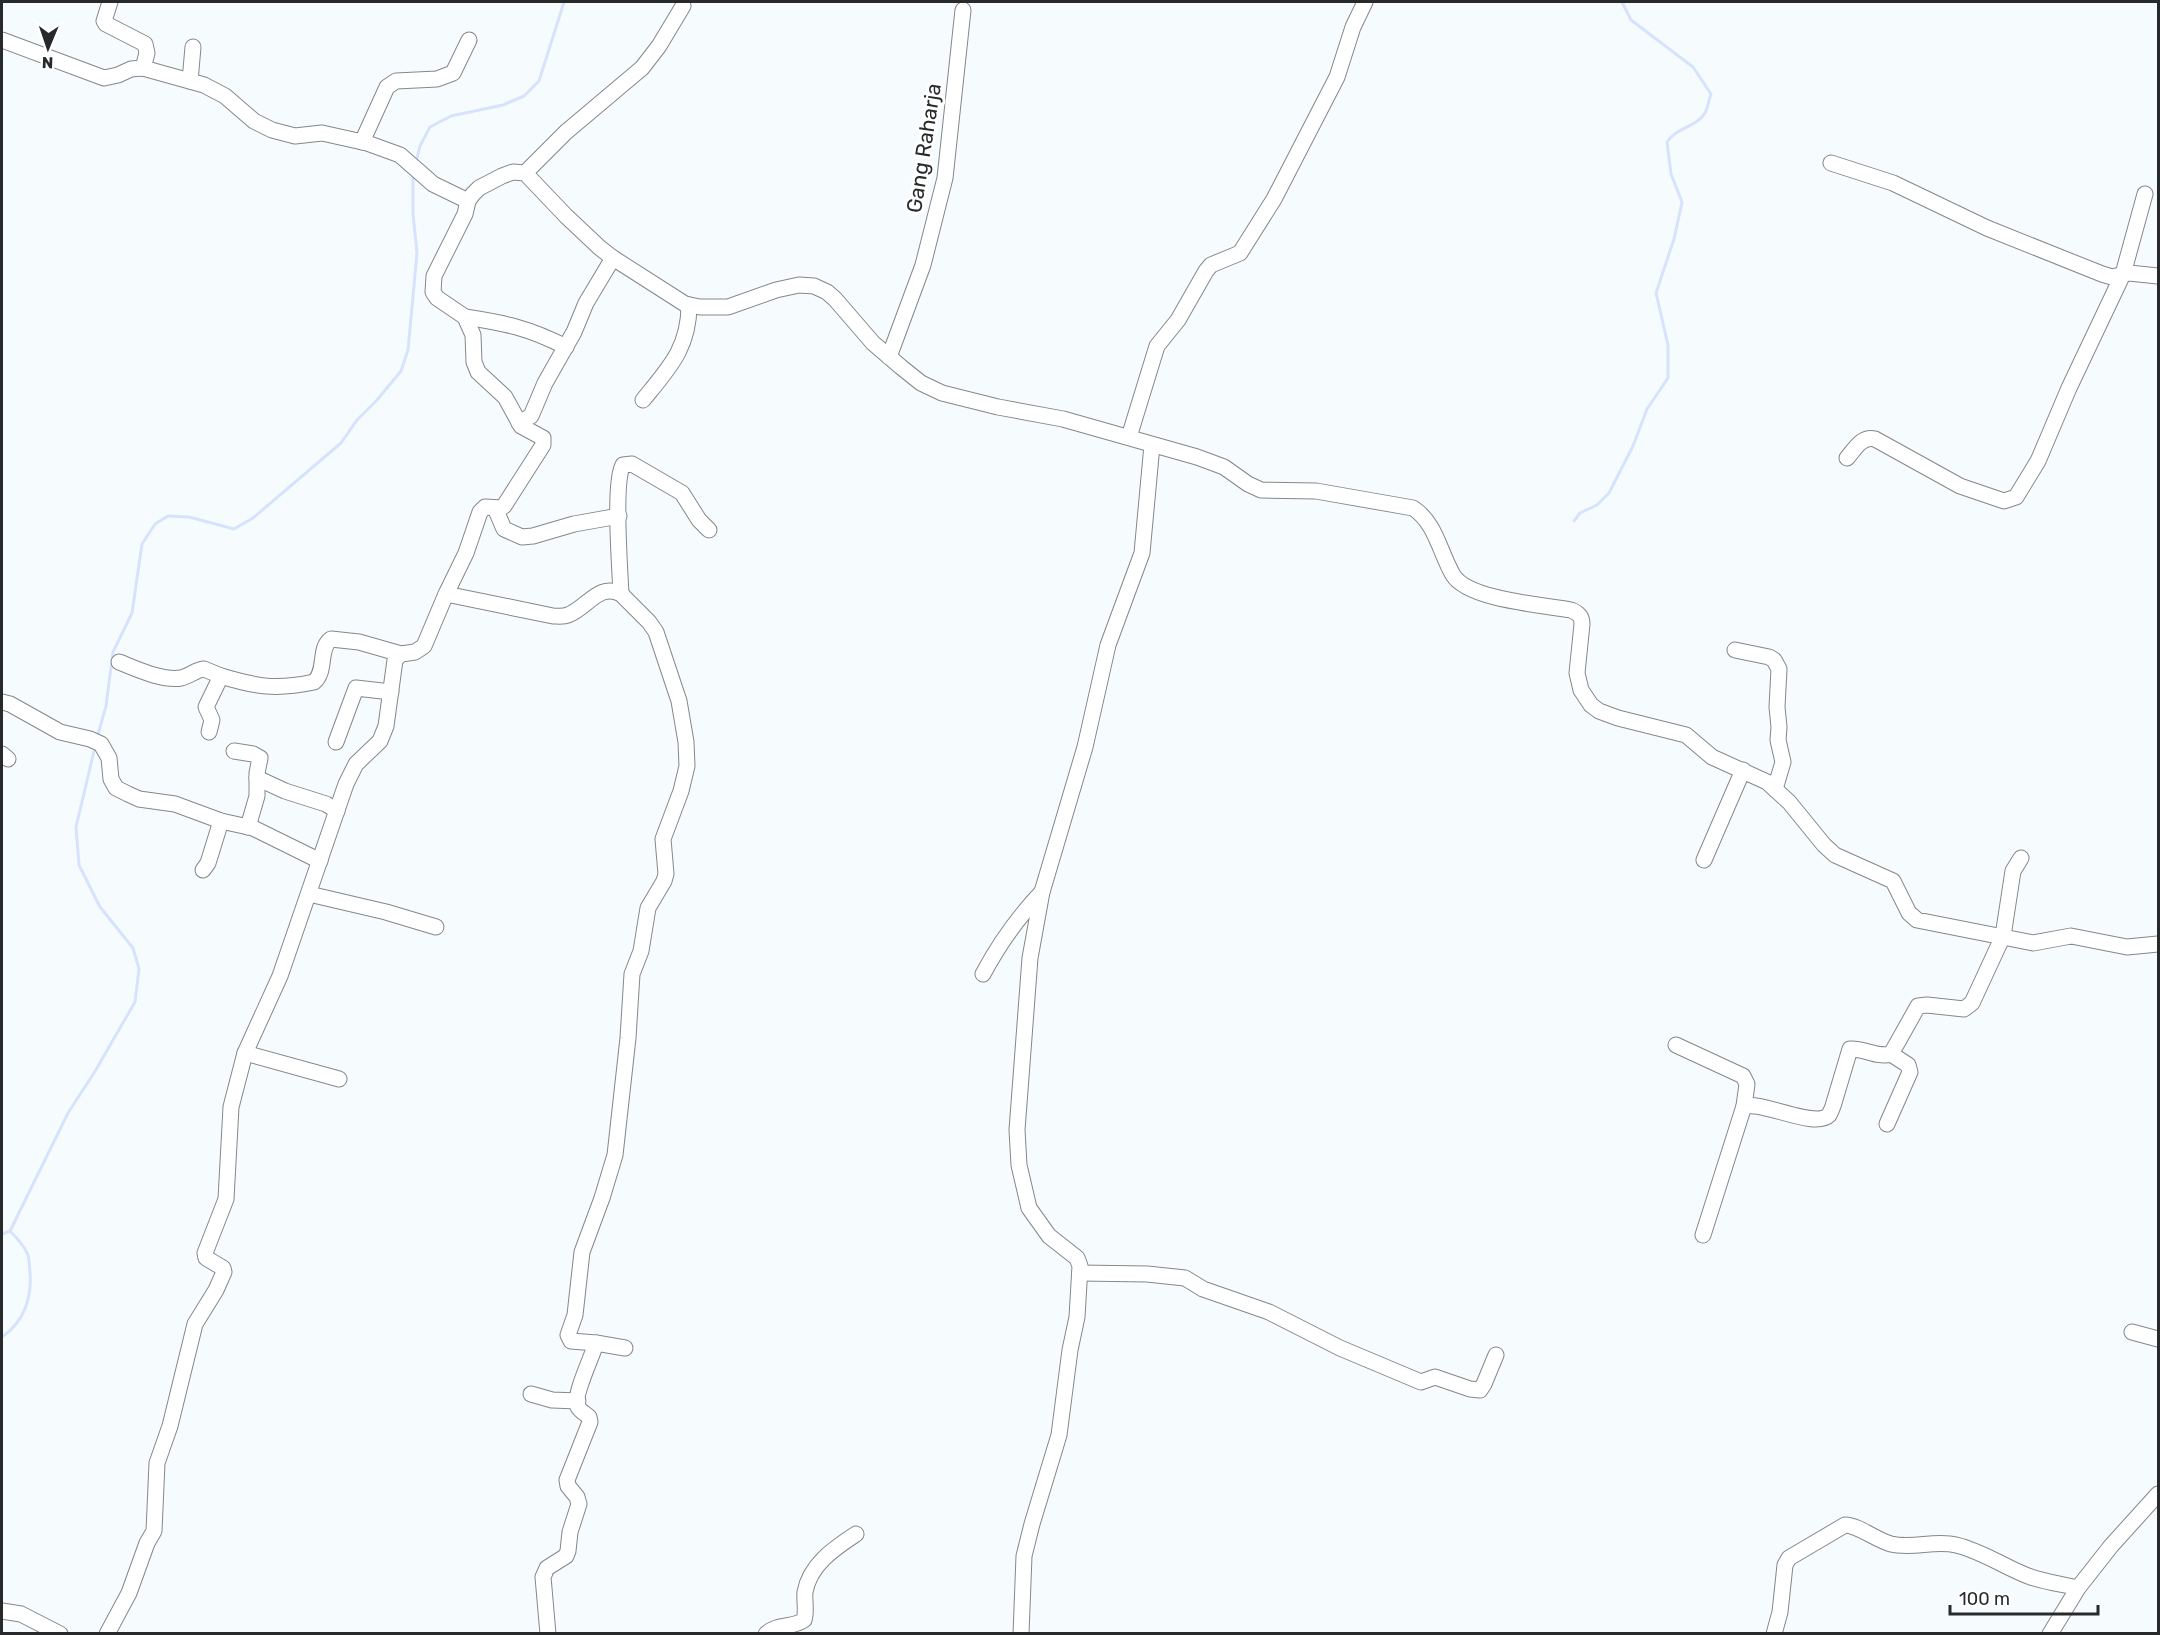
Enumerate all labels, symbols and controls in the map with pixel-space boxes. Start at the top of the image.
north arrow [18,18,78,78]
text: N [41,53,54,72]
street label: Gang Raharja [901,81,946,215]
scale bar [1950,1578,2098,1616]
text: 100 m [1959,1588,2010,1610]

